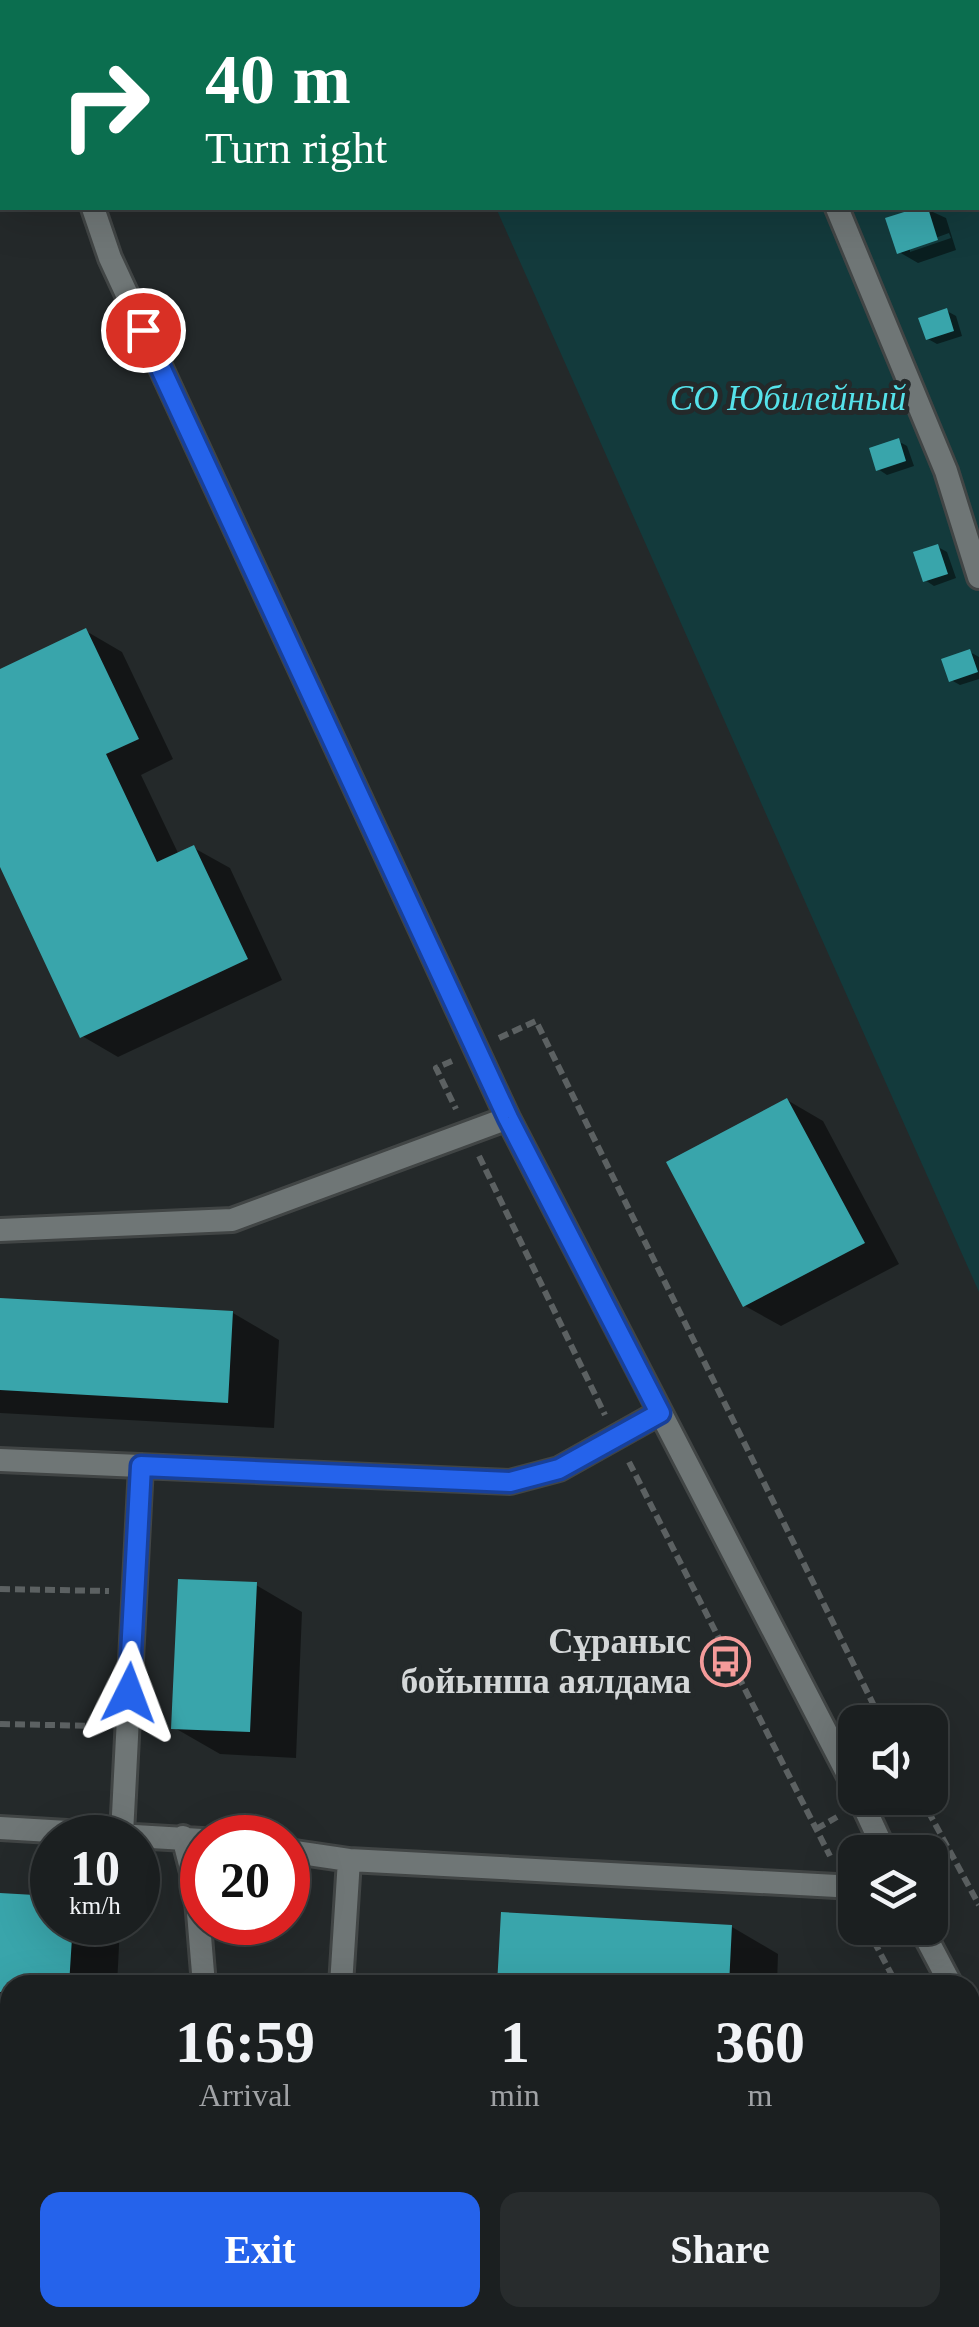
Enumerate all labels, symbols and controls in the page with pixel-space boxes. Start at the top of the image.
icon: right [40,40,170,170]
text: 40 m [205,41,351,118]
text: Turn right [205,123,387,173]
pin [101,288,186,373]
icon: arrive [116,303,171,358]
park label: СО Юбилейный [670,379,907,418]
place label: Сұраныс бойынша аялдама [401,1622,691,1701]
bus stop icon: Сұраныс бойынша аялдама [700,1635,752,1687]
position arrow [77,1641,181,1745]
map controls [838,1705,948,1945]
button: sound [838,1705,948,1815]
speed limit sign: 20 [180,1815,310,1945]
button: layers [838,1835,948,1945]
text: 10 [70,1840,120,1896]
text: km/h [69,1892,121,1919]
text: 16:59 [175,2009,315,2075]
text: 1 [500,2009,530,2075]
text: 360 [715,2009,805,2075]
text: Arrival [199,2077,291,2113]
text: min [490,2077,540,2113]
text: m [747,2077,772,2113]
button: Exit [40,2192,480,2307]
button: Share [500,2192,940,2307]

